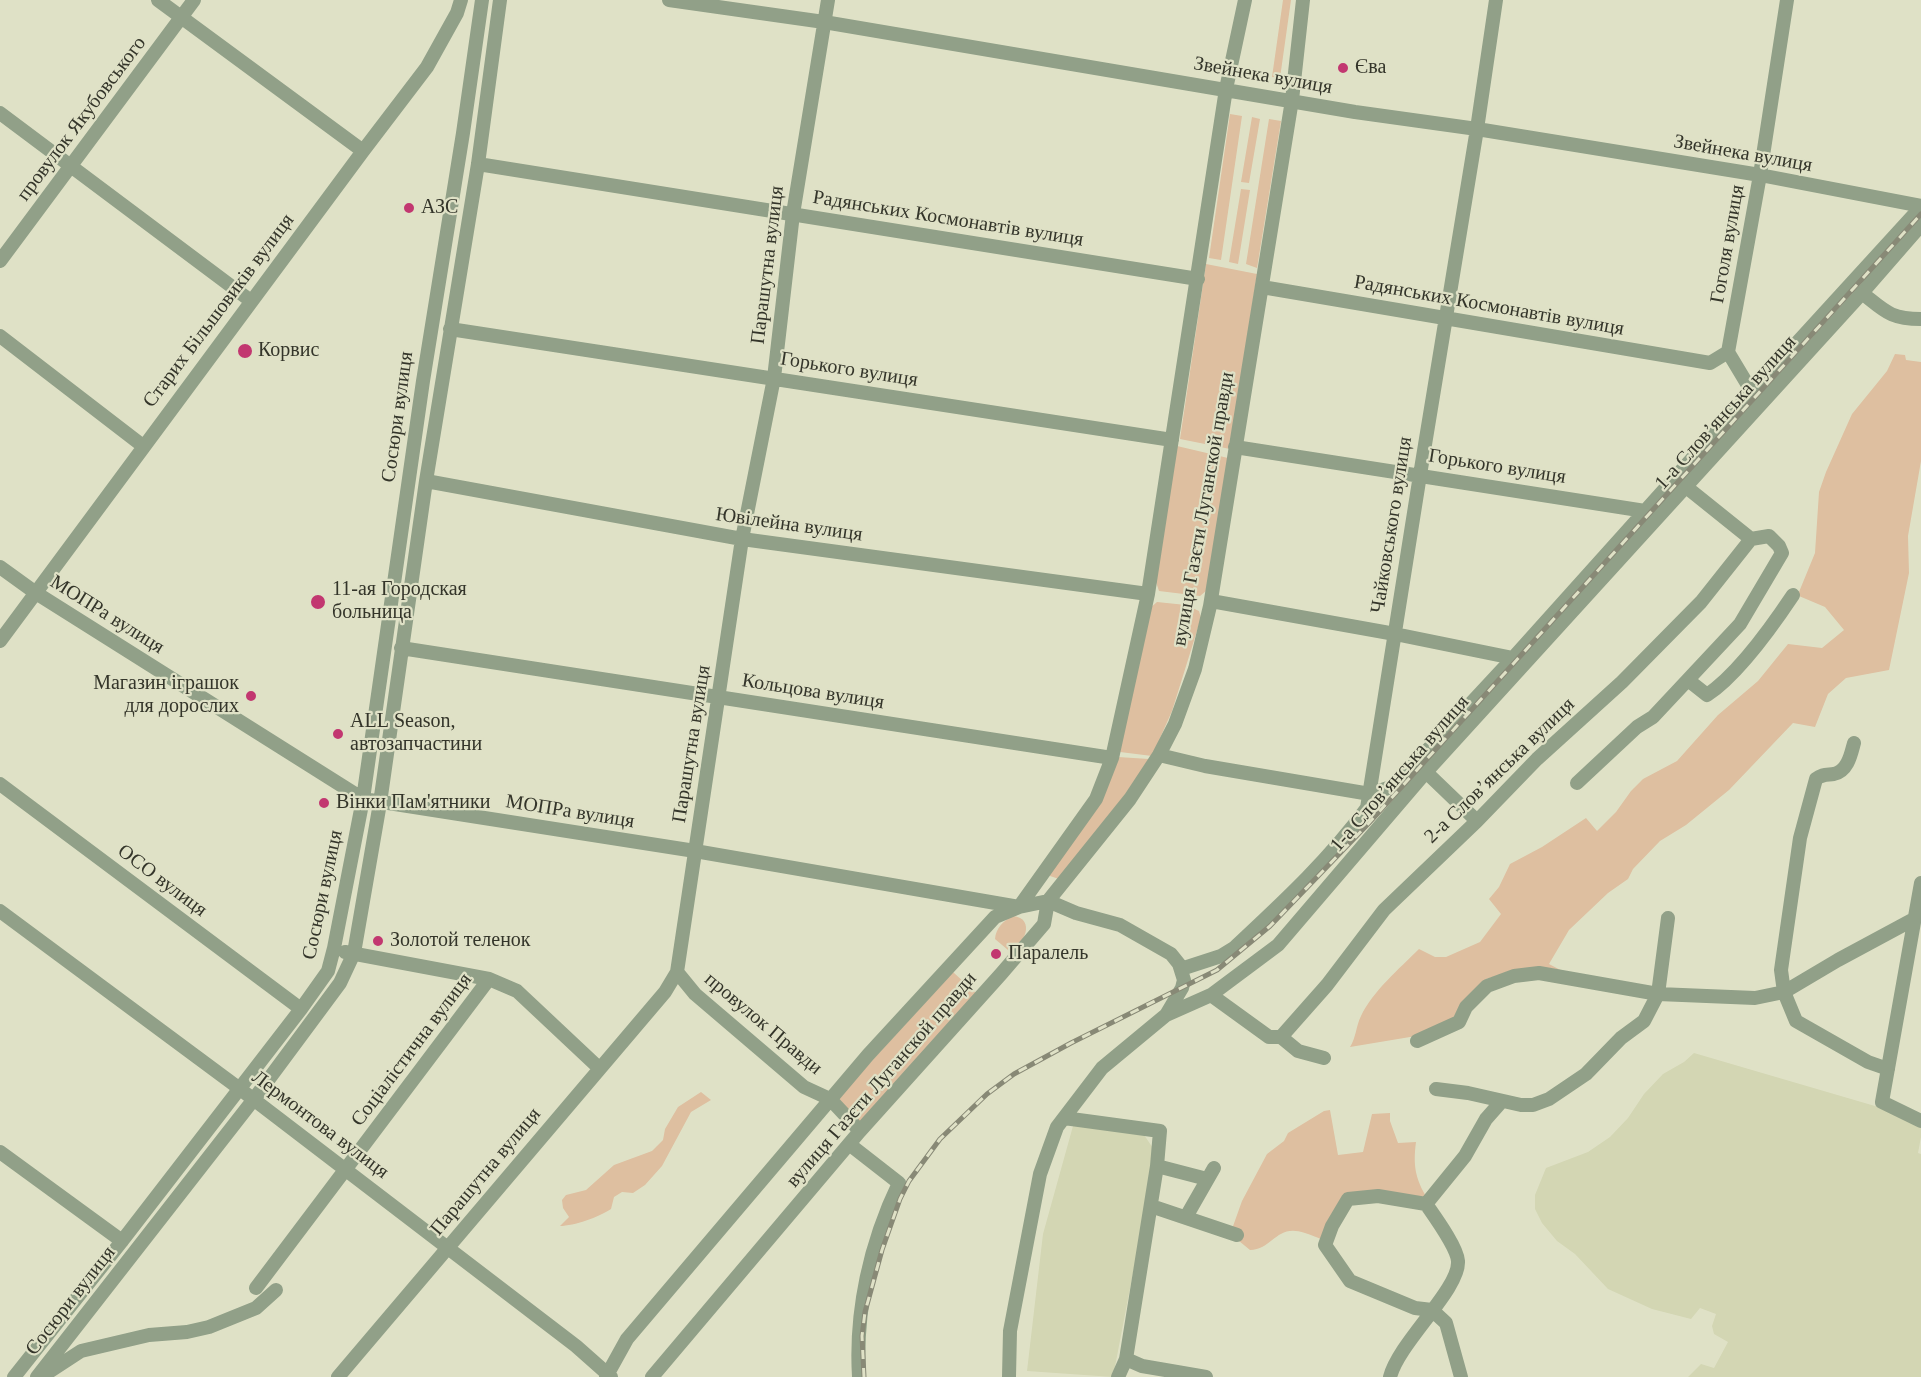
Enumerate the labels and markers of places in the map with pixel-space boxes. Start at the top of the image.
place label: Єва [1355,56,1386,80]
marker: Єва [1336,61,1350,75]
place label: АЗС [421,196,458,220]
marker: АЗС [402,201,416,215]
place label: Корвис [258,339,319,363]
marker: Корвис [236,342,254,360]
place label: 11-ая Городская больница [332,578,467,625]
marker: 11-ая Городская больница [309,593,327,611]
place label: Магазин іграшок для дорослих [93,672,239,719]
marker: Магазин іграшок для дорослих [244,689,258,703]
place label: ALL Season, автозапчастини [350,710,482,757]
marker: ALL Season, автозапчастини [331,727,345,741]
place label: Вінки Пам'ятники [336,791,490,815]
marker: Вінки Пам'ятники [317,796,331,810]
place label: Золотой теленок [390,929,531,953]
marker: Золотой теленок [371,934,385,948]
place label: Паралель [1008,942,1088,966]
marker: Паралель [989,947,1003,961]

